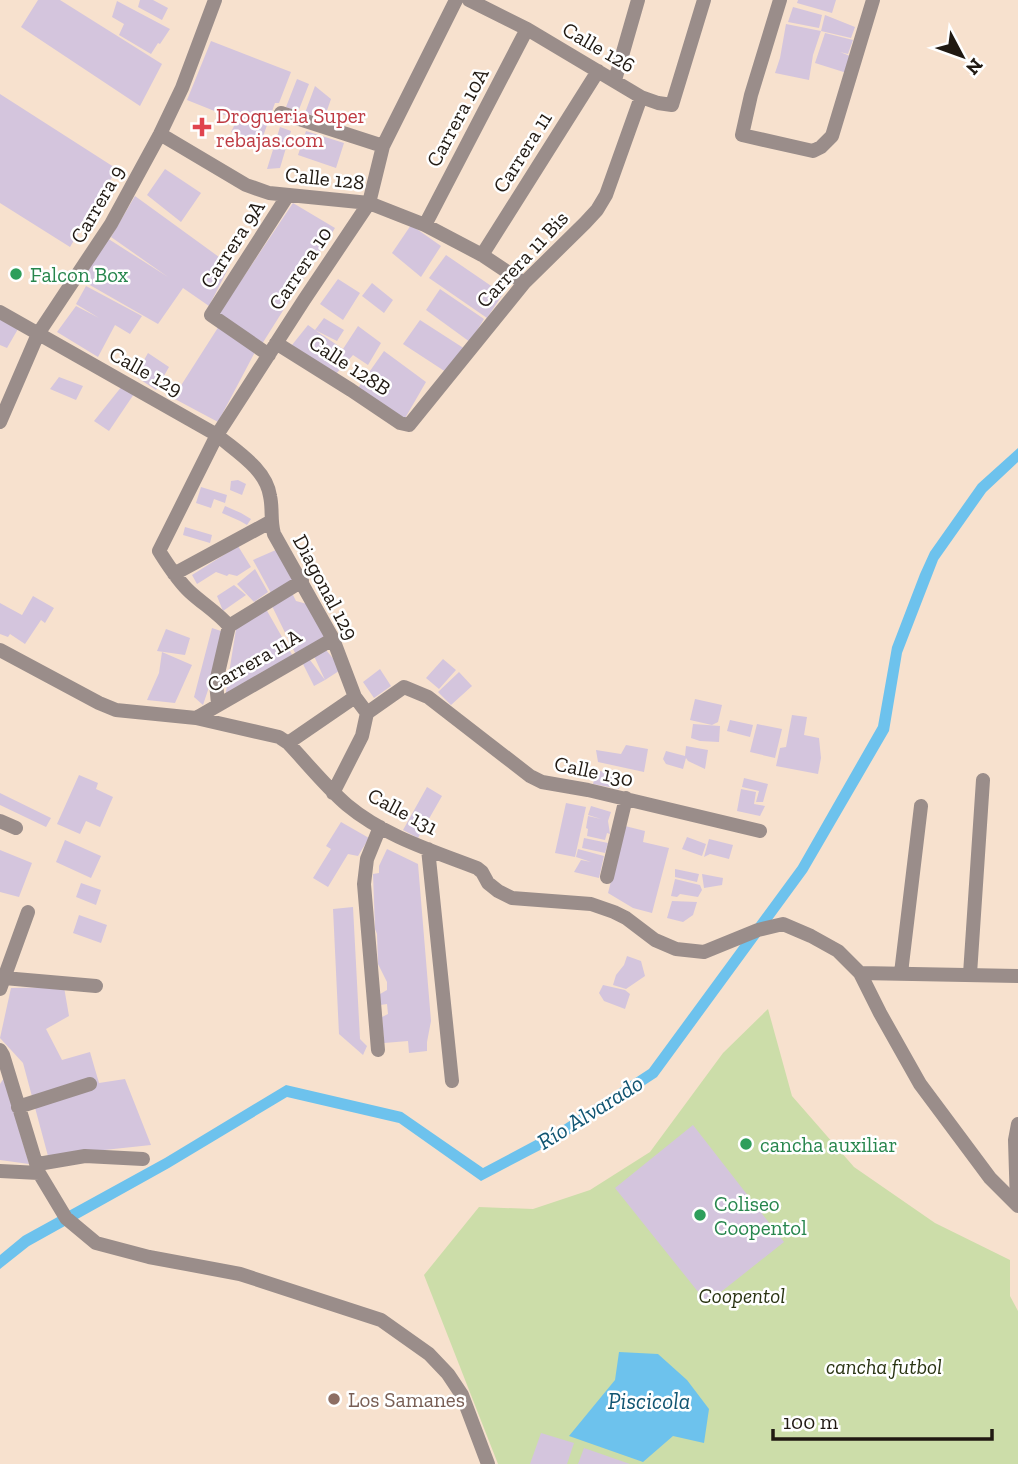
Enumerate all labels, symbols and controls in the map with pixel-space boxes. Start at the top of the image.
street label: Calle 126 [558,16,640,78]
north arrow [927,21,997,91]
text: N [961,54,988,80]
street label: Carrera 10A [420,63,494,171]
place label: Drogueria Super rebajas.com [216,103,366,153]
street label: Carrera 11 [487,107,557,197]
marker: Drogueria Super rebajas.com [194,119,210,135]
street label: Carrera 9 [65,160,129,248]
street label: Calle 128 [284,161,366,195]
street label: Carrera 9A [194,195,270,293]
street label: Carrera 11 Bis [471,205,573,313]
street label: Carrera 10 [263,222,337,314]
place label: Falcon Box [30,262,128,287]
marker: Falcon Box [8,266,24,282]
street label: Calle 128B [304,329,396,401]
street label: Calle 129 [105,341,187,401]
street label: Diagonal 129 [288,530,364,644]
street label: Carrera 11A [202,623,306,697]
street label: Calle 130 [552,750,636,792]
street label: Calle 131 [364,782,442,840]
water label: Río Alvarado [532,1068,648,1156]
place label: cancha auxiliar [760,1132,897,1157]
marker: cancha auxiliar [738,1136,754,1152]
place label: Coliseo Coopentol [714,1191,807,1240]
marker: Coliseo Coopentol [692,1207,708,1223]
park label: Coopentol [699,1283,785,1308]
park label: cancha futbol [826,1354,942,1379]
place label: Los Samanes [348,1387,465,1412]
water label: Piscicola [608,1387,690,1415]
marker: Los Samanes [326,1391,342,1407]
scale bar [773,1398,992,1442]
text: 100 m [783,1409,838,1434]

